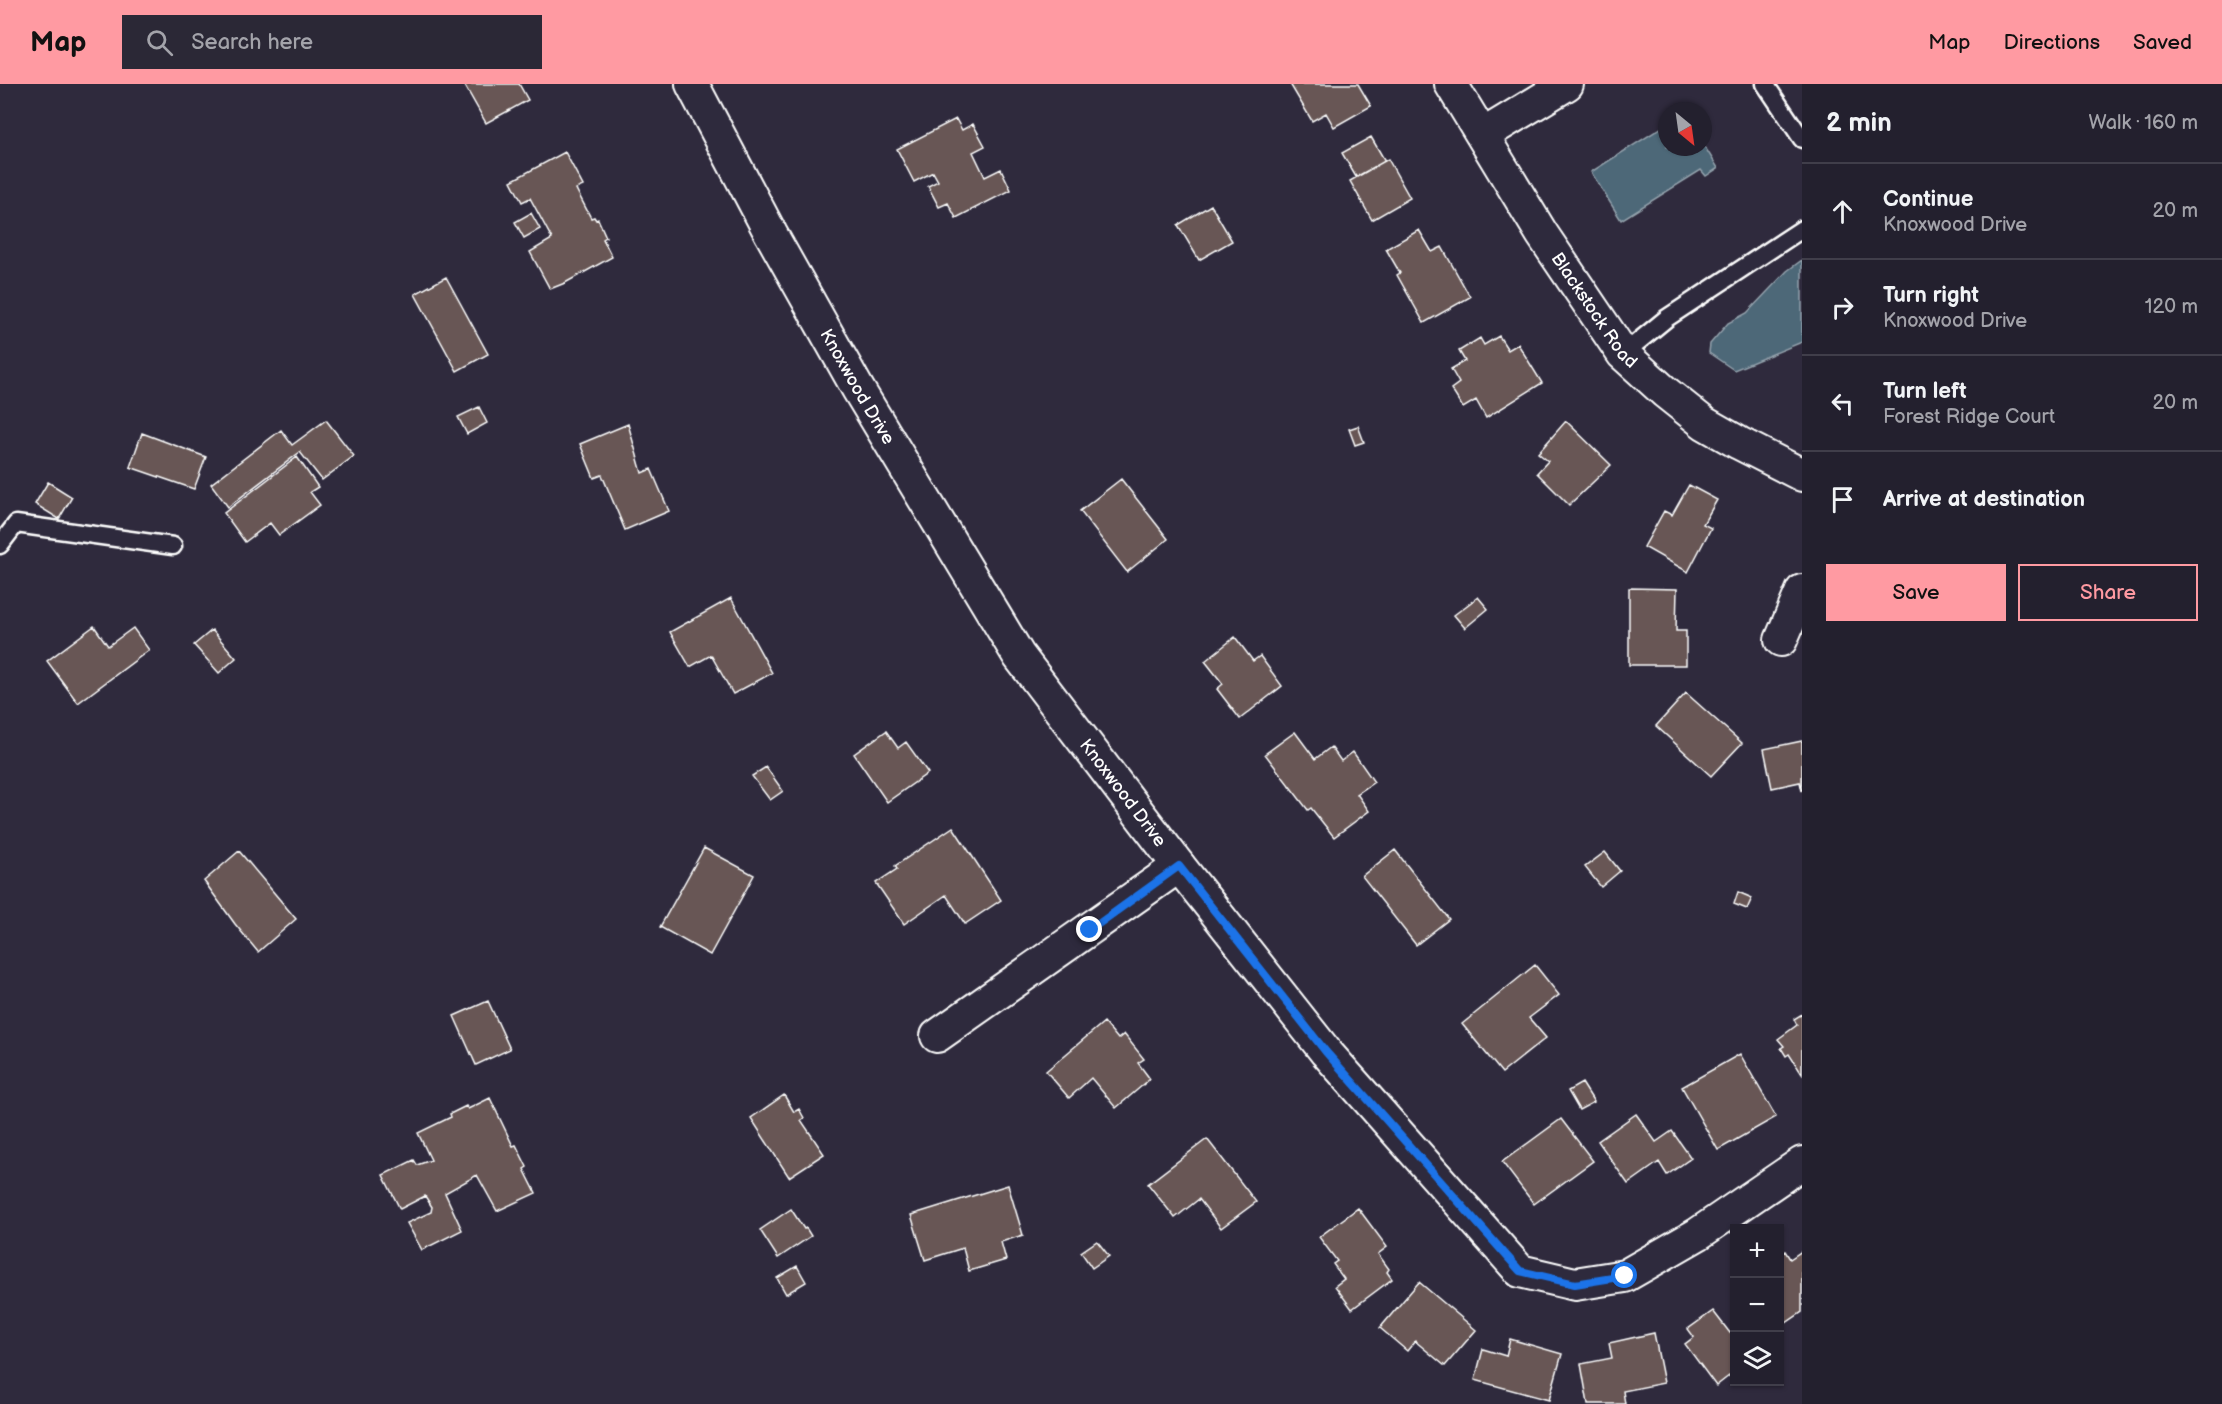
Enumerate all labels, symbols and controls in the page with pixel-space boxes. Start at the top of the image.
search box [122,15,542,69]
text: Map [30,26,86,59]
icon: search [143,26,176,59]
text: Search here [191,29,313,56]
text: Map [1928,30,1971,55]
text: Directions [2004,30,2100,55]
text: Saved [2133,30,2192,55]
north arrow [1658,102,1712,156]
text: 2 min [1826,108,1892,139]
text: Walk · 160 m [2089,111,2198,135]
text: Continue [1883,186,1973,213]
icon: ahead [1826,195,1859,228]
text: 20 m [2153,199,2198,223]
text: Knoxwood Drive [1883,213,2027,237]
street label: Blackstock Road [1547,249,1642,372]
text: Turn right [1883,282,1979,309]
icon: right [1826,291,1859,324]
text: 120 m [2145,295,2198,319]
text: Knoxwood Drive [1883,309,2027,333]
street label: Knoxwood Drive [816,325,900,448]
text: Turn left [1883,378,1967,405]
icon: left [1826,387,1859,420]
text: 20 m [2153,391,2198,415]
text: Forest Ridge Court [1883,405,2055,429]
icon: arrive [1826,483,1859,516]
text: Arrive at destination [1883,486,2085,513]
button: Save [1826,564,2006,621]
button: Share [2018,564,2198,621]
street label: Knoxwood Drive [1075,735,1171,851]
route end [1076,916,1102,942]
map controls [1730,1224,1784,1386]
button: + [1730,1224,1784,1278]
route start [1611,1262,1637,1288]
button: − [1730,1278,1784,1332]
button: layers [1730,1332,1784,1386]

